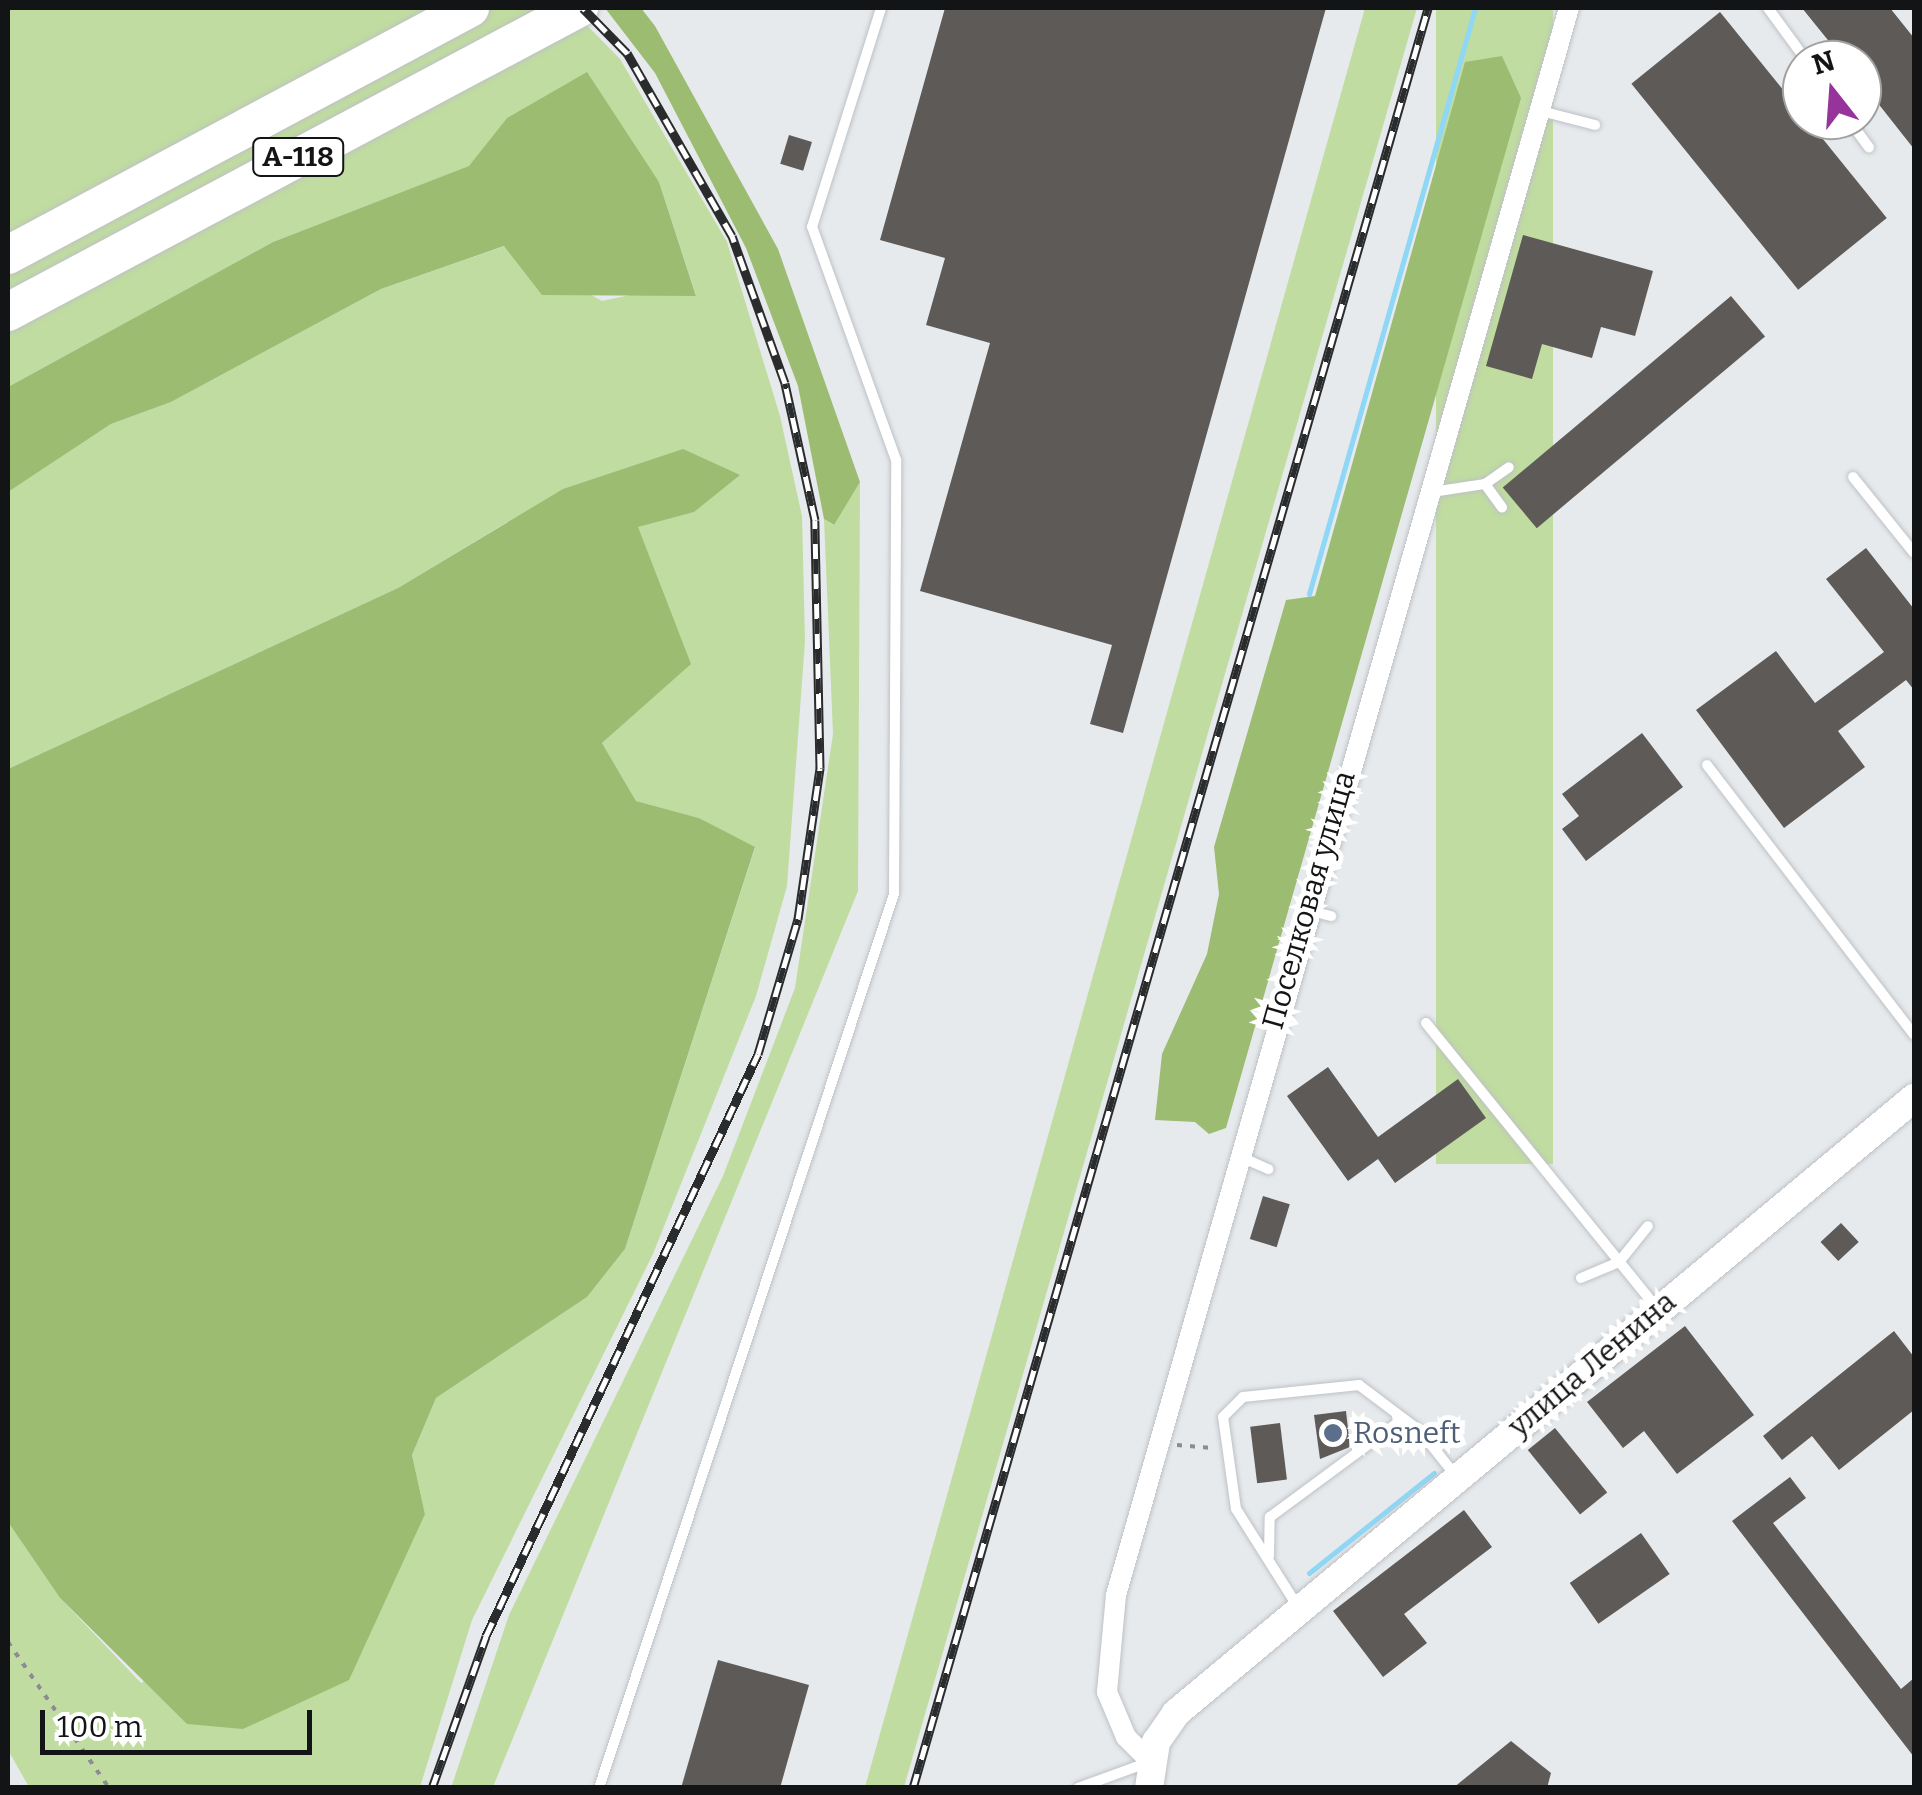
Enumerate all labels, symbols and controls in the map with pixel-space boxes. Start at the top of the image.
north arrow [1782,40,1882,140]
text: N [1809,44,1839,82]
road number: А-118 [250,134,346,180]
street label: Поселковая улица [1255,767,1363,1033]
street label: улица Ленина [1501,1284,1683,1444]
place label: Rosneft [1353,1415,1461,1451]
marker: Rosneft [1322,1422,1344,1444]
scale bar [45,1690,318,1752]
text: 100 m [57,1709,142,1745]

